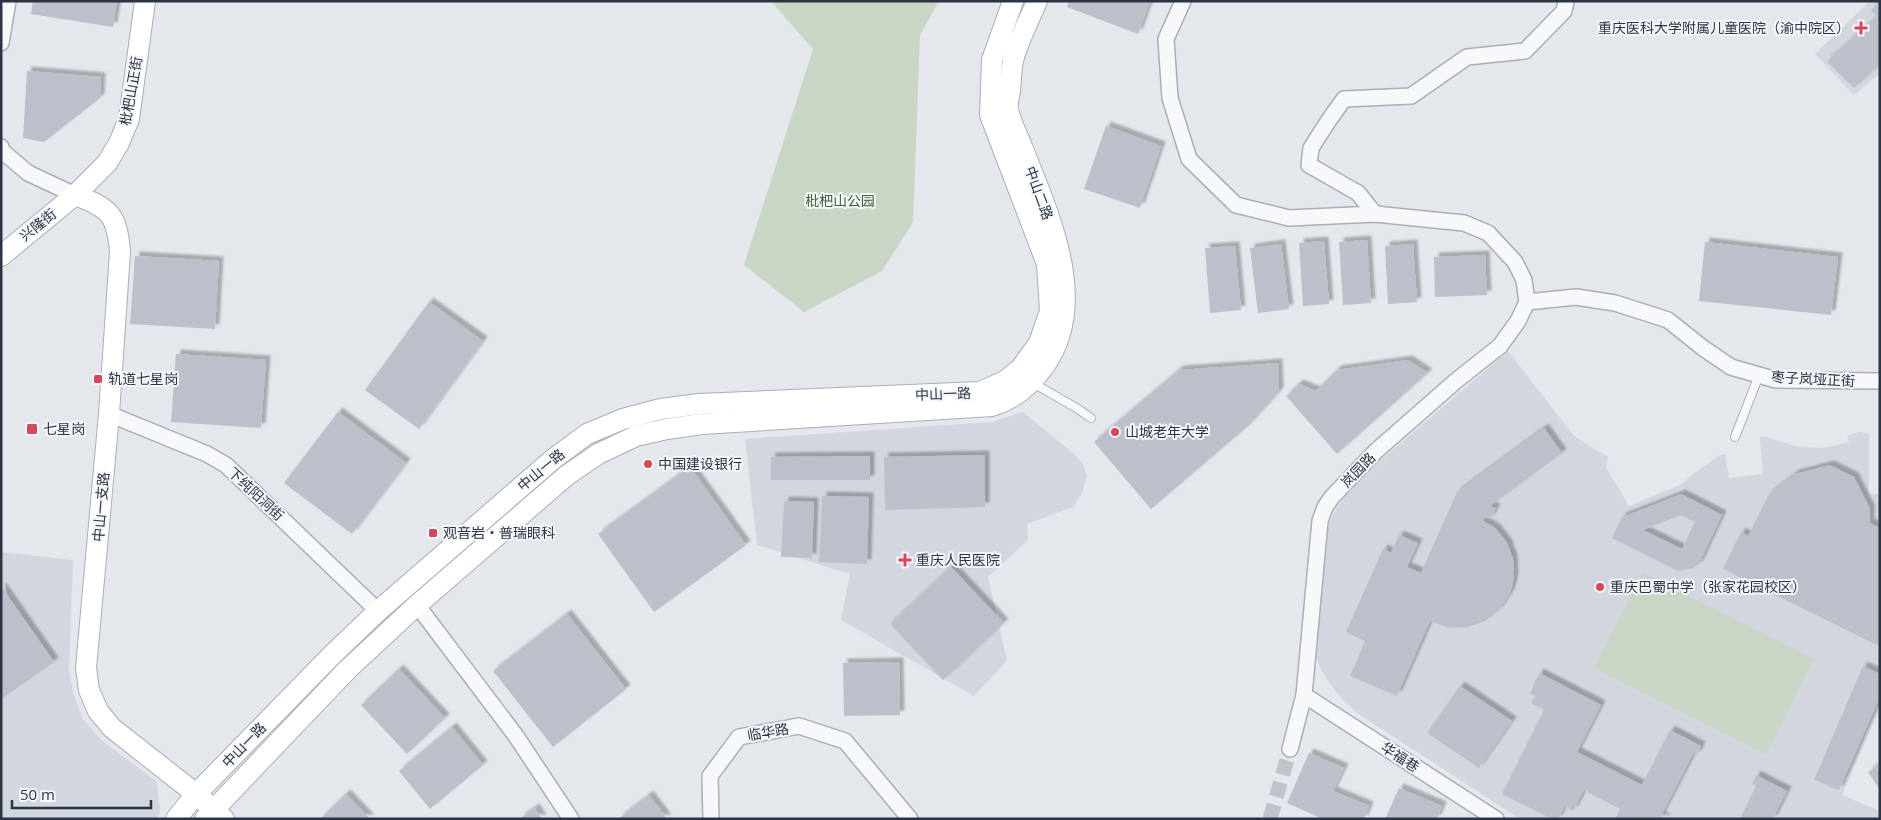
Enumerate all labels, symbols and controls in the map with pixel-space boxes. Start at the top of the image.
place label: 重庆医科大学附属儿童医院（渝中院区） [1598,18,1850,37]
marker: 重庆医科大学附属儿童医院（渝中院区） [1854,21,1868,35]
street label: 枇杷山正街 [115,55,146,127]
street label: 中山二路 [1021,163,1058,222]
park label: 枇杷山公园 [805,191,875,210]
street label: 兴隆街 [15,204,60,245]
street label: 枣子岚垭正街 [1771,367,1855,390]
place label: 轨道七星岗 [108,369,178,388]
marker: 轨道七星岗 [92,373,104,385]
street label: 中山一路 [915,383,971,404]
place label: 七星岗 [43,419,85,438]
marker: 七星岗 [25,422,39,436]
place label: 山城老年大学 [1125,422,1209,441]
marker: 山城老年大学 [1109,426,1121,438]
street label: 中山一路 [513,444,568,495]
street label: 岚园路 [1336,448,1379,491]
place label: 中国建设银行 [658,454,742,473]
marker: 中国建设银行 [642,458,654,470]
street label: 下纯阳洞街 [224,463,288,524]
street label: 中山一支路 [88,471,113,543]
place label: 观音岩‧普瑞眼科 [443,523,555,542]
marker: 观音岩‧普瑞眼科 [427,527,439,539]
place label: 重庆人民医院 [916,550,1000,569]
marker: 重庆人民医院 [898,553,912,567]
place label: 重庆巴蜀中学（张家花园校区） [1610,577,1806,596]
marker: 重庆巴蜀中学（张家花园校区） [1594,581,1606,593]
street label: 中山一路 [217,718,270,771]
street label: 临华路 [746,719,790,745]
street label: 华福巷 [1377,737,1423,776]
scale bar [12,778,151,810]
text: 50 m [20,784,55,804]

